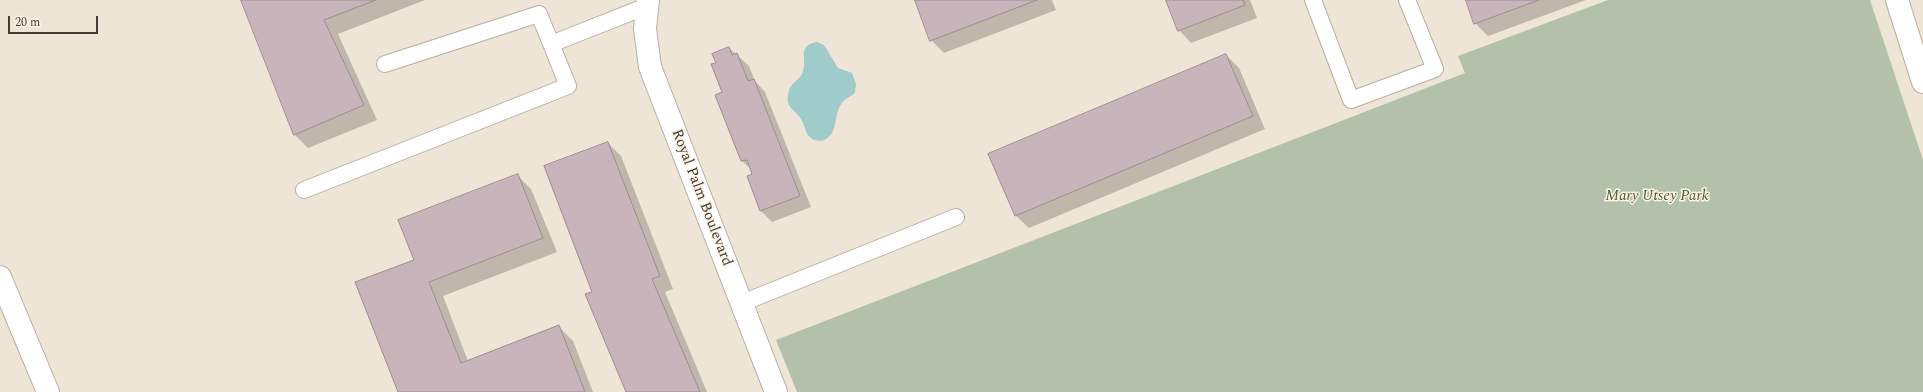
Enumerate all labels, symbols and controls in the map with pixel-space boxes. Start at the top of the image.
scale bar [10,8,100,34]
text: 20 m [15,13,40,32]
street label: Royal Palm Boulevard [667,127,735,269]
park label: Mary Utsey Park [1605,188,1709,206]

